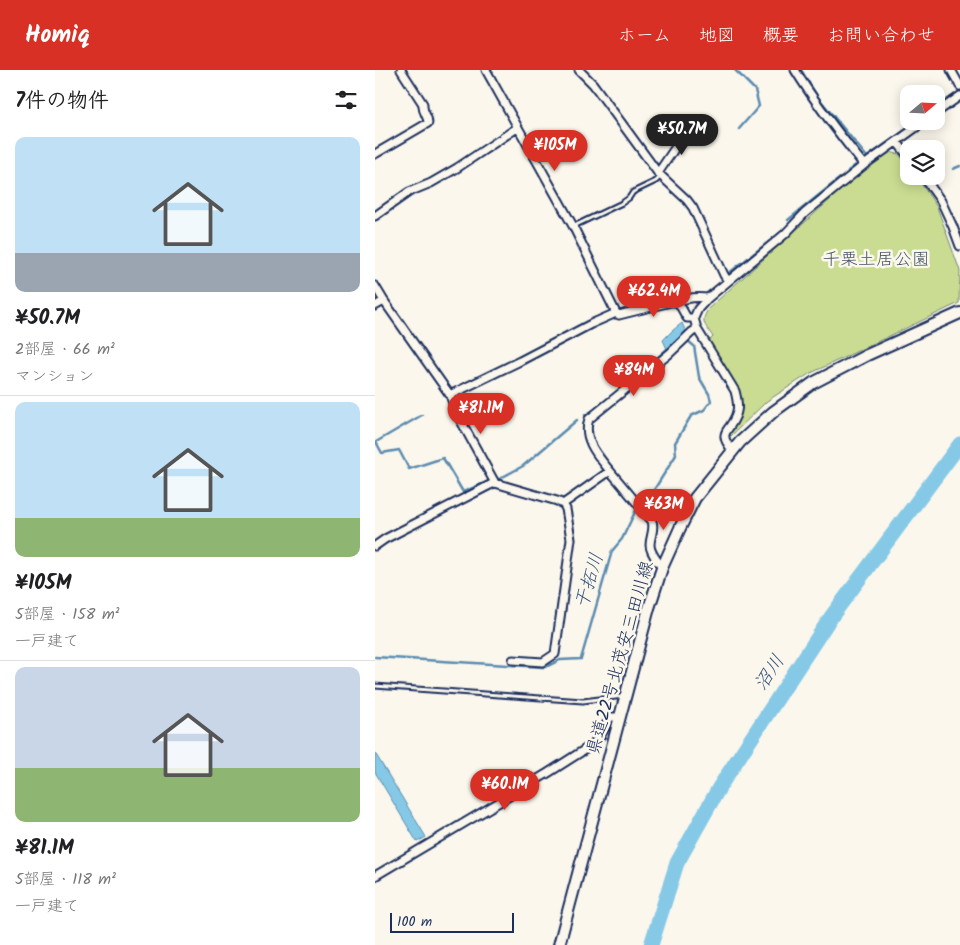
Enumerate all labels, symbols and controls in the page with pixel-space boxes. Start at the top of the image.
text: Homiq [25,16,90,55]
text: ホーム [618,22,671,51]
text: 地図 [699,22,735,51]
text: 概要 [763,22,799,51]
text: お問い合わせ [827,22,935,51]
text: 7件の物件 [15,85,109,118]
north arrow [900,85,945,130]
map controls [900,85,945,185]
icon: filters [332,86,360,114]
pin: ¥50.7M [641,114,723,156]
text: ¥50.7M [657,117,707,142]
pin: ¥105M [520,129,590,172]
text: ¥105M [533,133,577,158]
button: layers [900,140,945,185]
icon: home [143,169,233,259]
park label: 千栗土居公園 [822,246,930,275]
pin: ¥62.4M [613,276,695,318]
text: ¥62.4M [628,279,680,304]
text: ¥50.7M [15,302,80,335]
text: 2部屋 · 66 m² [15,337,115,362]
pin: ¥84M [604,354,664,397]
text: ¥84M [614,358,654,383]
text: マンション [15,364,94,389]
pin: ¥81.1M [440,392,522,435]
text: ¥81.1M [459,396,503,421]
icon: home [143,435,233,525]
pin: ¥63M [634,488,694,531]
text: ¥63M [644,492,684,517]
water label: 干拓川 [567,549,613,613]
street label: 県道22号北茂安三田川線 [579,557,663,759]
text: ¥105M [15,567,72,600]
text: 5部屋 · 158 m² [15,602,120,627]
text: 一戸建て [15,629,79,654]
water label: 沼川 [747,649,793,697]
icon: home [143,700,233,790]
pin: ¥60.1M [464,768,546,811]
text: ¥60.1M [481,772,529,797]
text: ¥81.1M [15,832,74,865]
text: 5部屋 · 118 m² [15,867,116,892]
text: 一戸建て [15,894,79,919]
scale bar [390,910,514,933]
text: 100 m [397,911,432,933]

